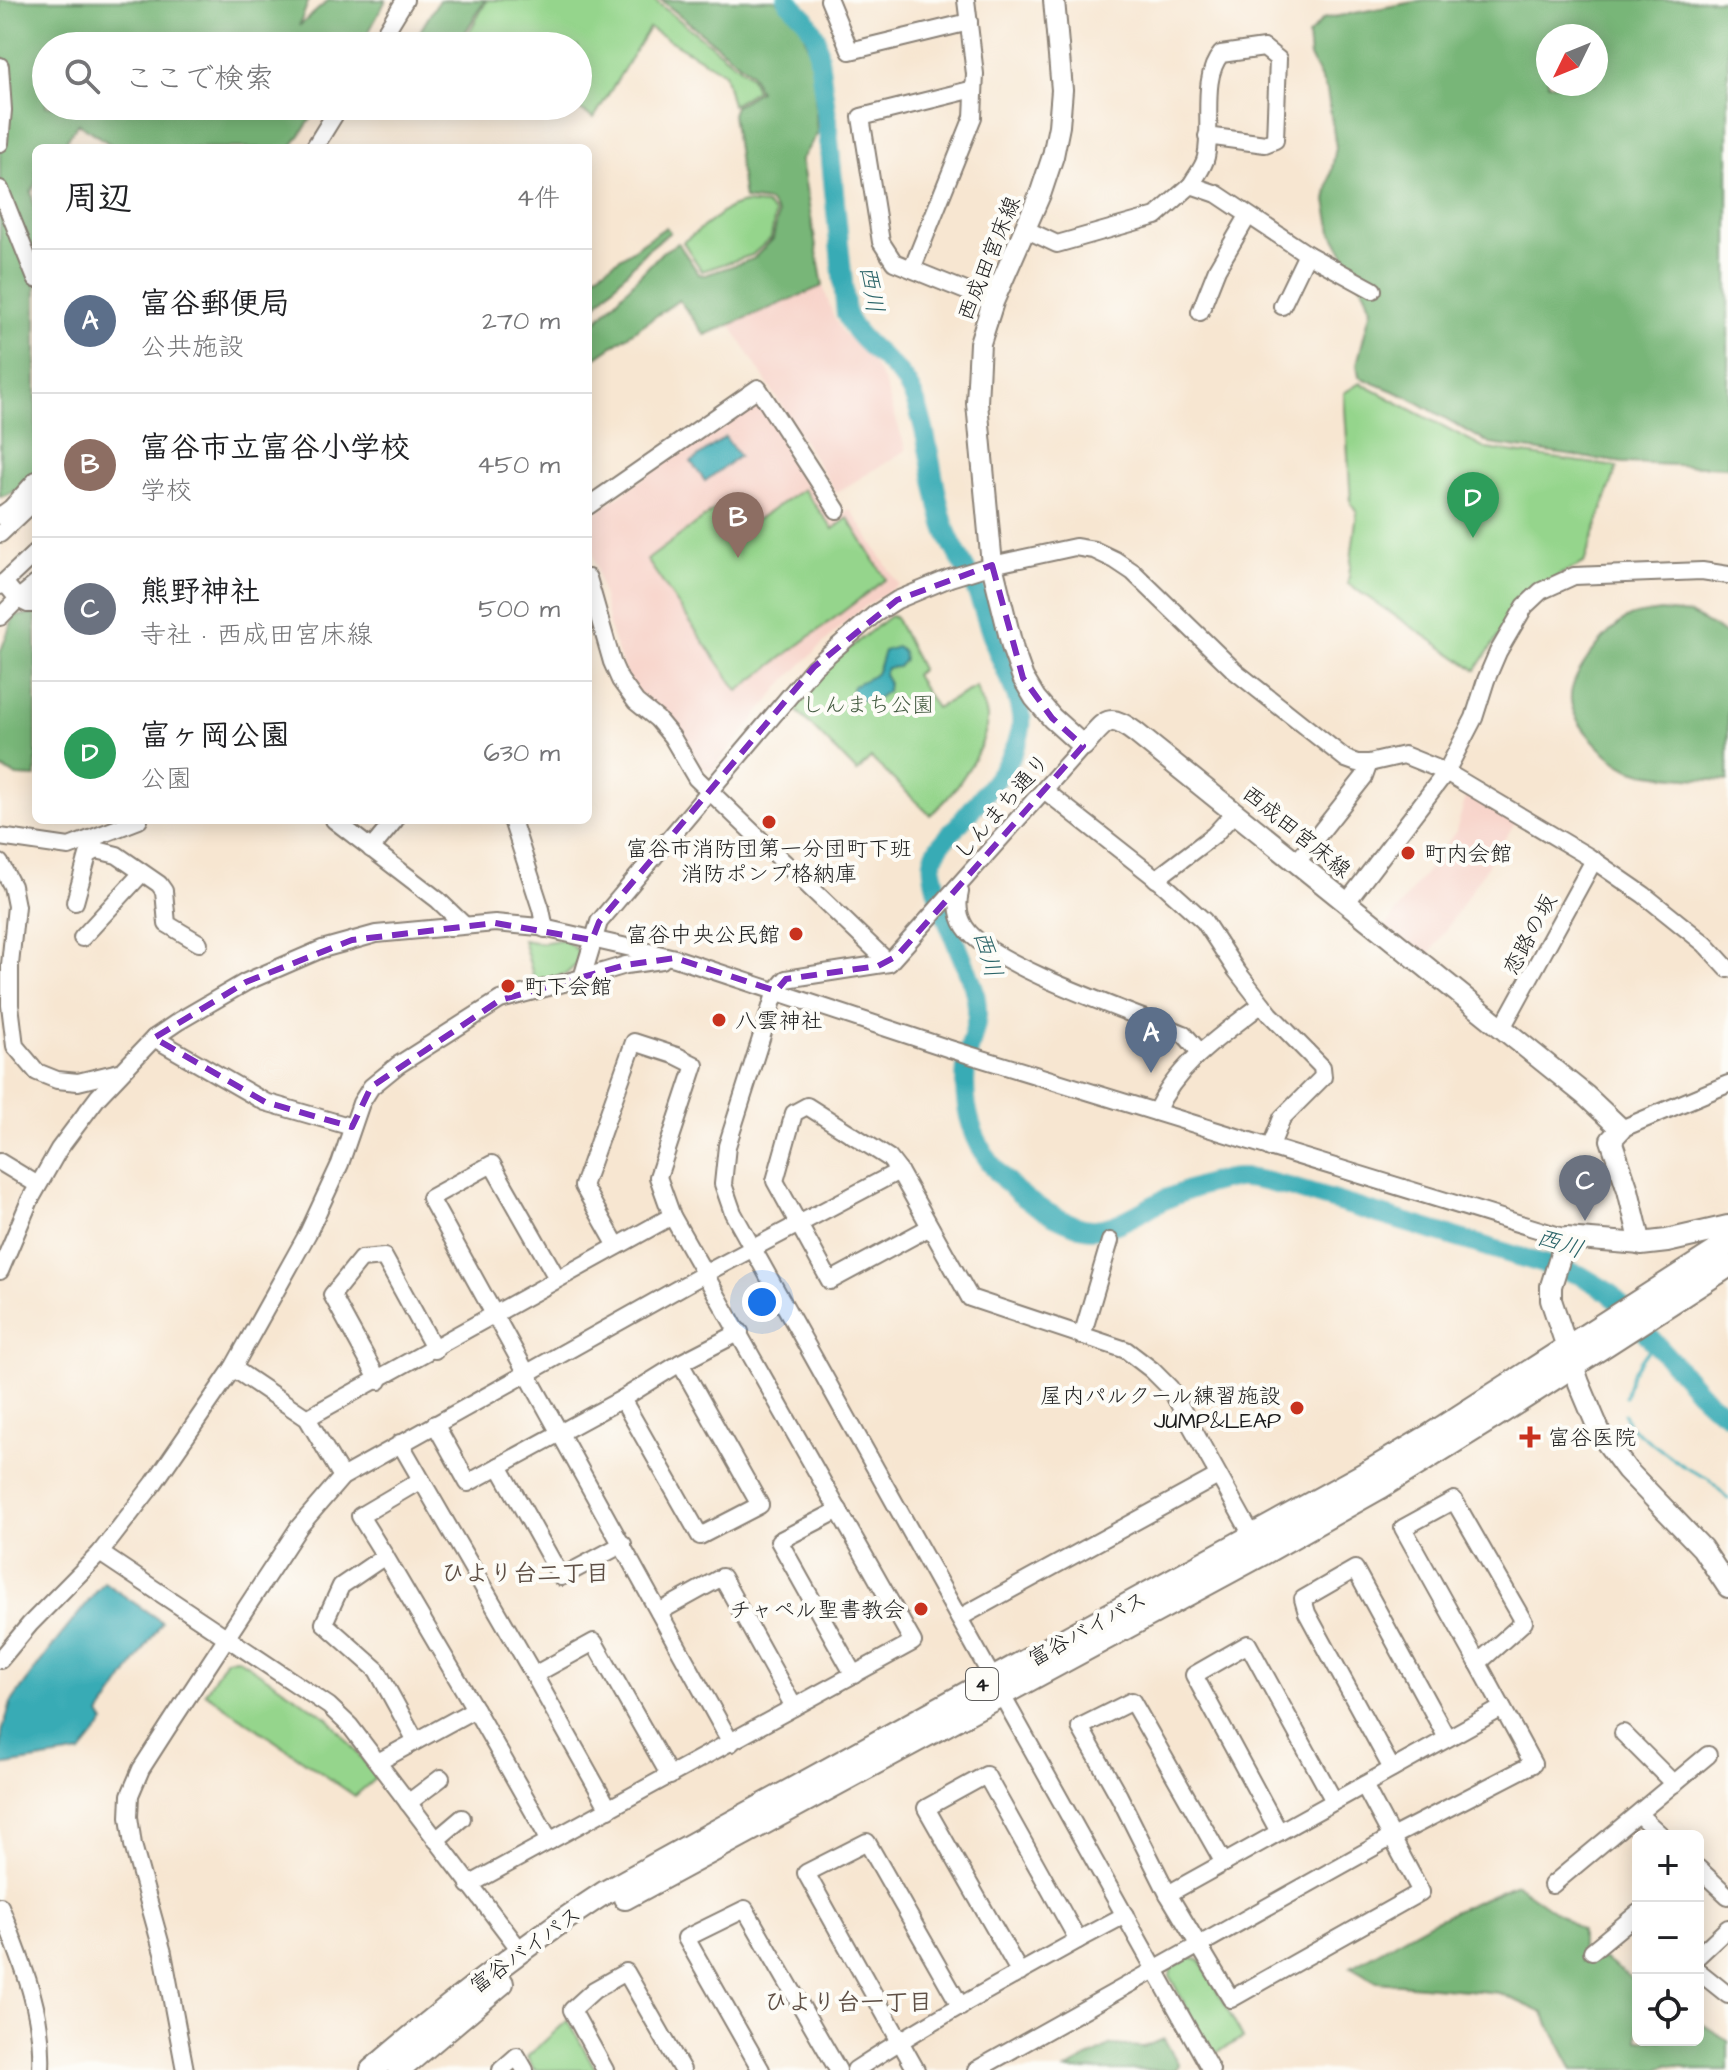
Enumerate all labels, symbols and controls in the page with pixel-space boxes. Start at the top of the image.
north arrow [1536,24,1608,96]
search box [32,32,592,120]
icon: search [60,54,104,98]
text: ここで検索 [124,58,274,100]
text: 周辺 [64,175,132,223]
text: 4件 [516,180,560,216]
street label: 西成田宮床線 [950,192,1028,326]
water label: 西川 [850,263,892,316]
text: 富谷郵便局 [140,283,290,325]
text: A [82,303,98,339]
text: 270 m [482,303,560,339]
text: 公共施設 [140,329,244,365]
text: 富谷市立富谷小学校 [140,427,410,469]
text: B [81,447,99,483]
text: 450 m [477,447,560,483]
pin: D [1447,472,1499,538]
text: 学校 [140,473,192,509]
pin: B [712,492,764,558]
text: 熊野神社 [140,571,260,613]
text: C [81,591,99,627]
text: 500 m [478,591,560,627]
text: 寺社 · 西成田宮床線 [140,617,372,653]
park label: しんまち公園 [802,690,934,721]
text: 富ヶ岡公園 [140,715,290,757]
text: D [82,735,98,771]
text: 630 m [483,735,560,771]
street label: しんまち通り [947,747,1057,867]
text: 公園 [140,761,192,797]
street label: 西成田宮床線 [1235,779,1357,886]
marker: 富谷市消防団第一分団町下班 消防ポンプ格納庫 [760,813,778,831]
place label: 富谷市消防団第一分団町下班 消防ポンプ格納庫 [626,834,912,890]
place label: 町内会館 [1424,839,1512,870]
marker: 町内会館 [1399,844,1417,862]
street label: 恋路の坂 [1496,889,1565,981]
place label: 富谷中央公民館 [626,920,780,951]
marker: 富谷中央公民館 [787,925,805,943]
water label: 西川 [964,926,1010,982]
place label: 町下会館 [524,972,612,1003]
marker: 町下会館 [499,977,517,995]
place label: 八雲神社 [735,1006,823,1037]
pin: A [1125,1007,1177,1073]
marker: 八雲神社 [710,1011,728,1029]
pin: C [1559,1155,1611,1221]
water label: 西川 [1532,1220,1588,1268]
your location [742,1282,782,1322]
place label: 屋内パルクール練習施設 JUMP&LEAP [1040,1381,1281,1437]
marker: 屋内パルクール練習施設 JUMP&LEAP [1288,1399,1306,1417]
place label: 富谷医院 [1548,1423,1636,1454]
marker: 富谷医院 [1519,1426,1541,1448]
district label: ひより台二丁目 [441,1557,609,1591]
street label: 富谷バイパス [1023,1584,1153,1675]
place label: チャペル聖書教会 [729,1595,905,1626]
marker: チャペル聖書教会 [912,1600,930,1618]
road number: 4 [966,1668,998,1700]
map controls [1632,1830,1704,2046]
button: + [1632,1830,1704,1902]
street label: 富谷バイパス [464,1899,588,2001]
button: − [1632,1902,1704,1974]
button: locate [1632,1974,1704,2046]
district label: ひより台一丁目 [764,1986,932,2020]

